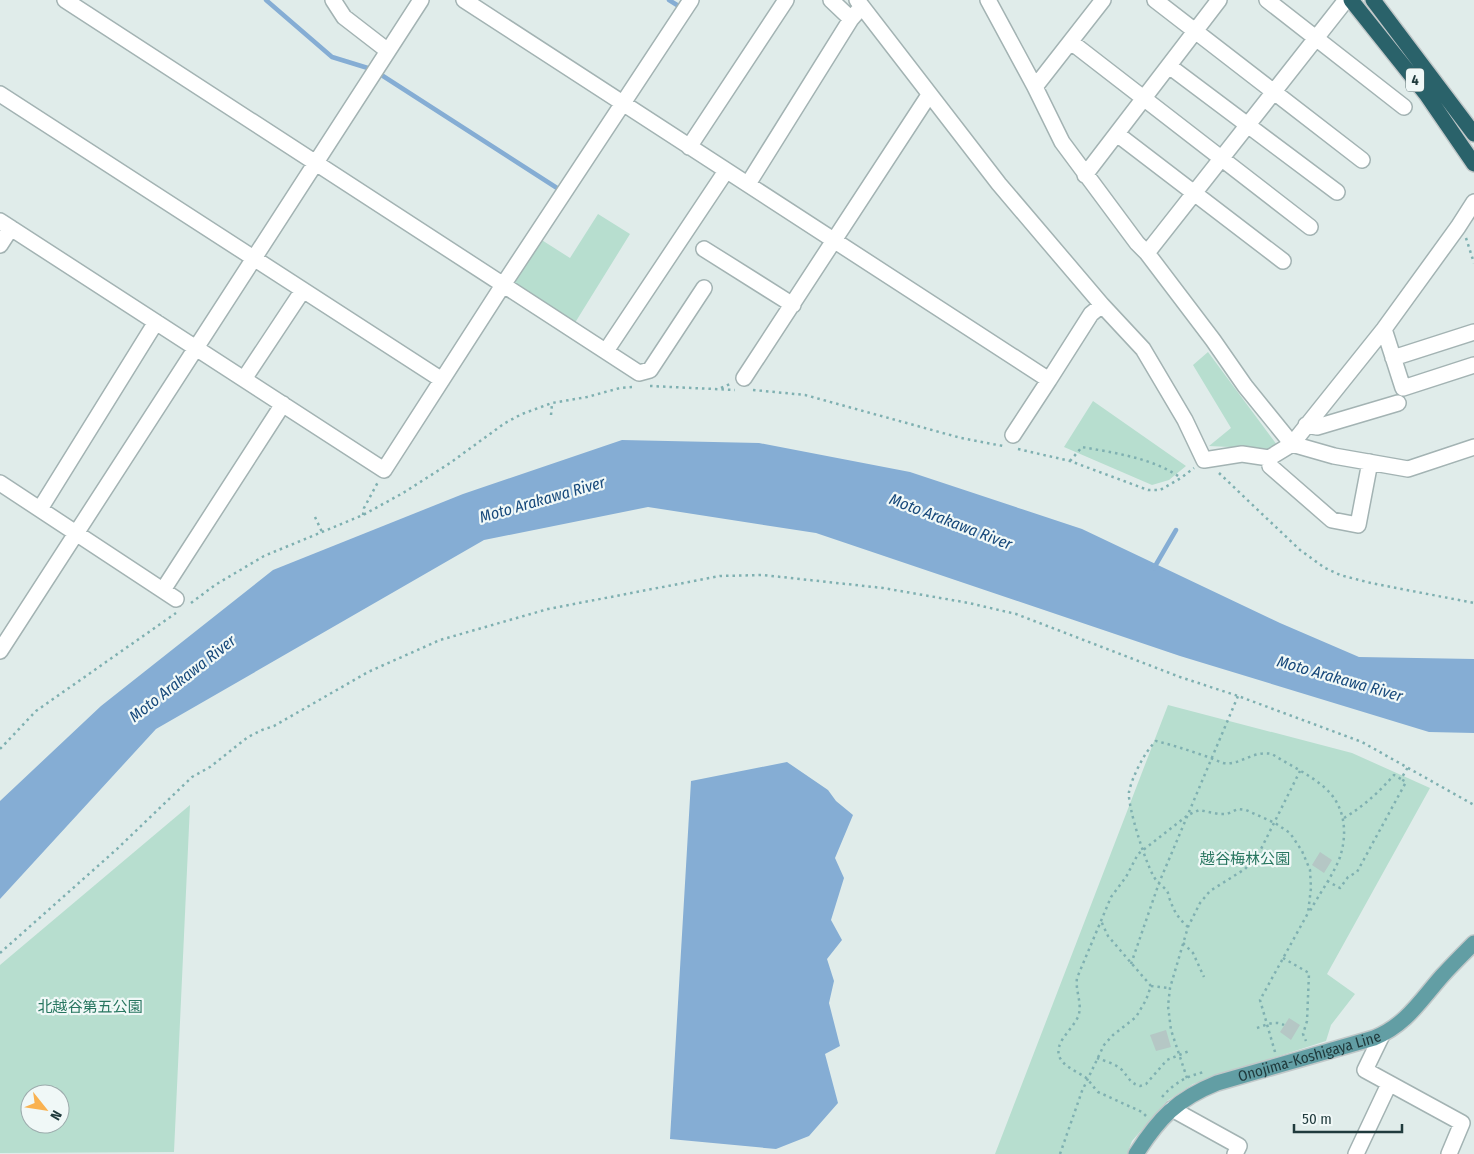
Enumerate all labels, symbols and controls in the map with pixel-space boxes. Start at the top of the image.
road number: 4 [1406,68,1424,92]
water label: Moto Arakawa River [477,472,608,527]
water label: Moto Arakawa River [887,489,1015,554]
water label: Moto Arakawa River [125,631,240,726]
water label: Moto Arakawa River [1275,651,1405,706]
park label: 越谷梅林公園 [1199,850,1290,868]
park label: 北越谷第五公園 [37,998,143,1016]
street label: Onojima-Koshigaya Line [1236,1027,1384,1086]
north arrow [20,1084,70,1134]
scale bar [1294,1102,1402,1134]
text: N [46,1107,65,1123]
text: 50 m [1302,1110,1332,1128]

